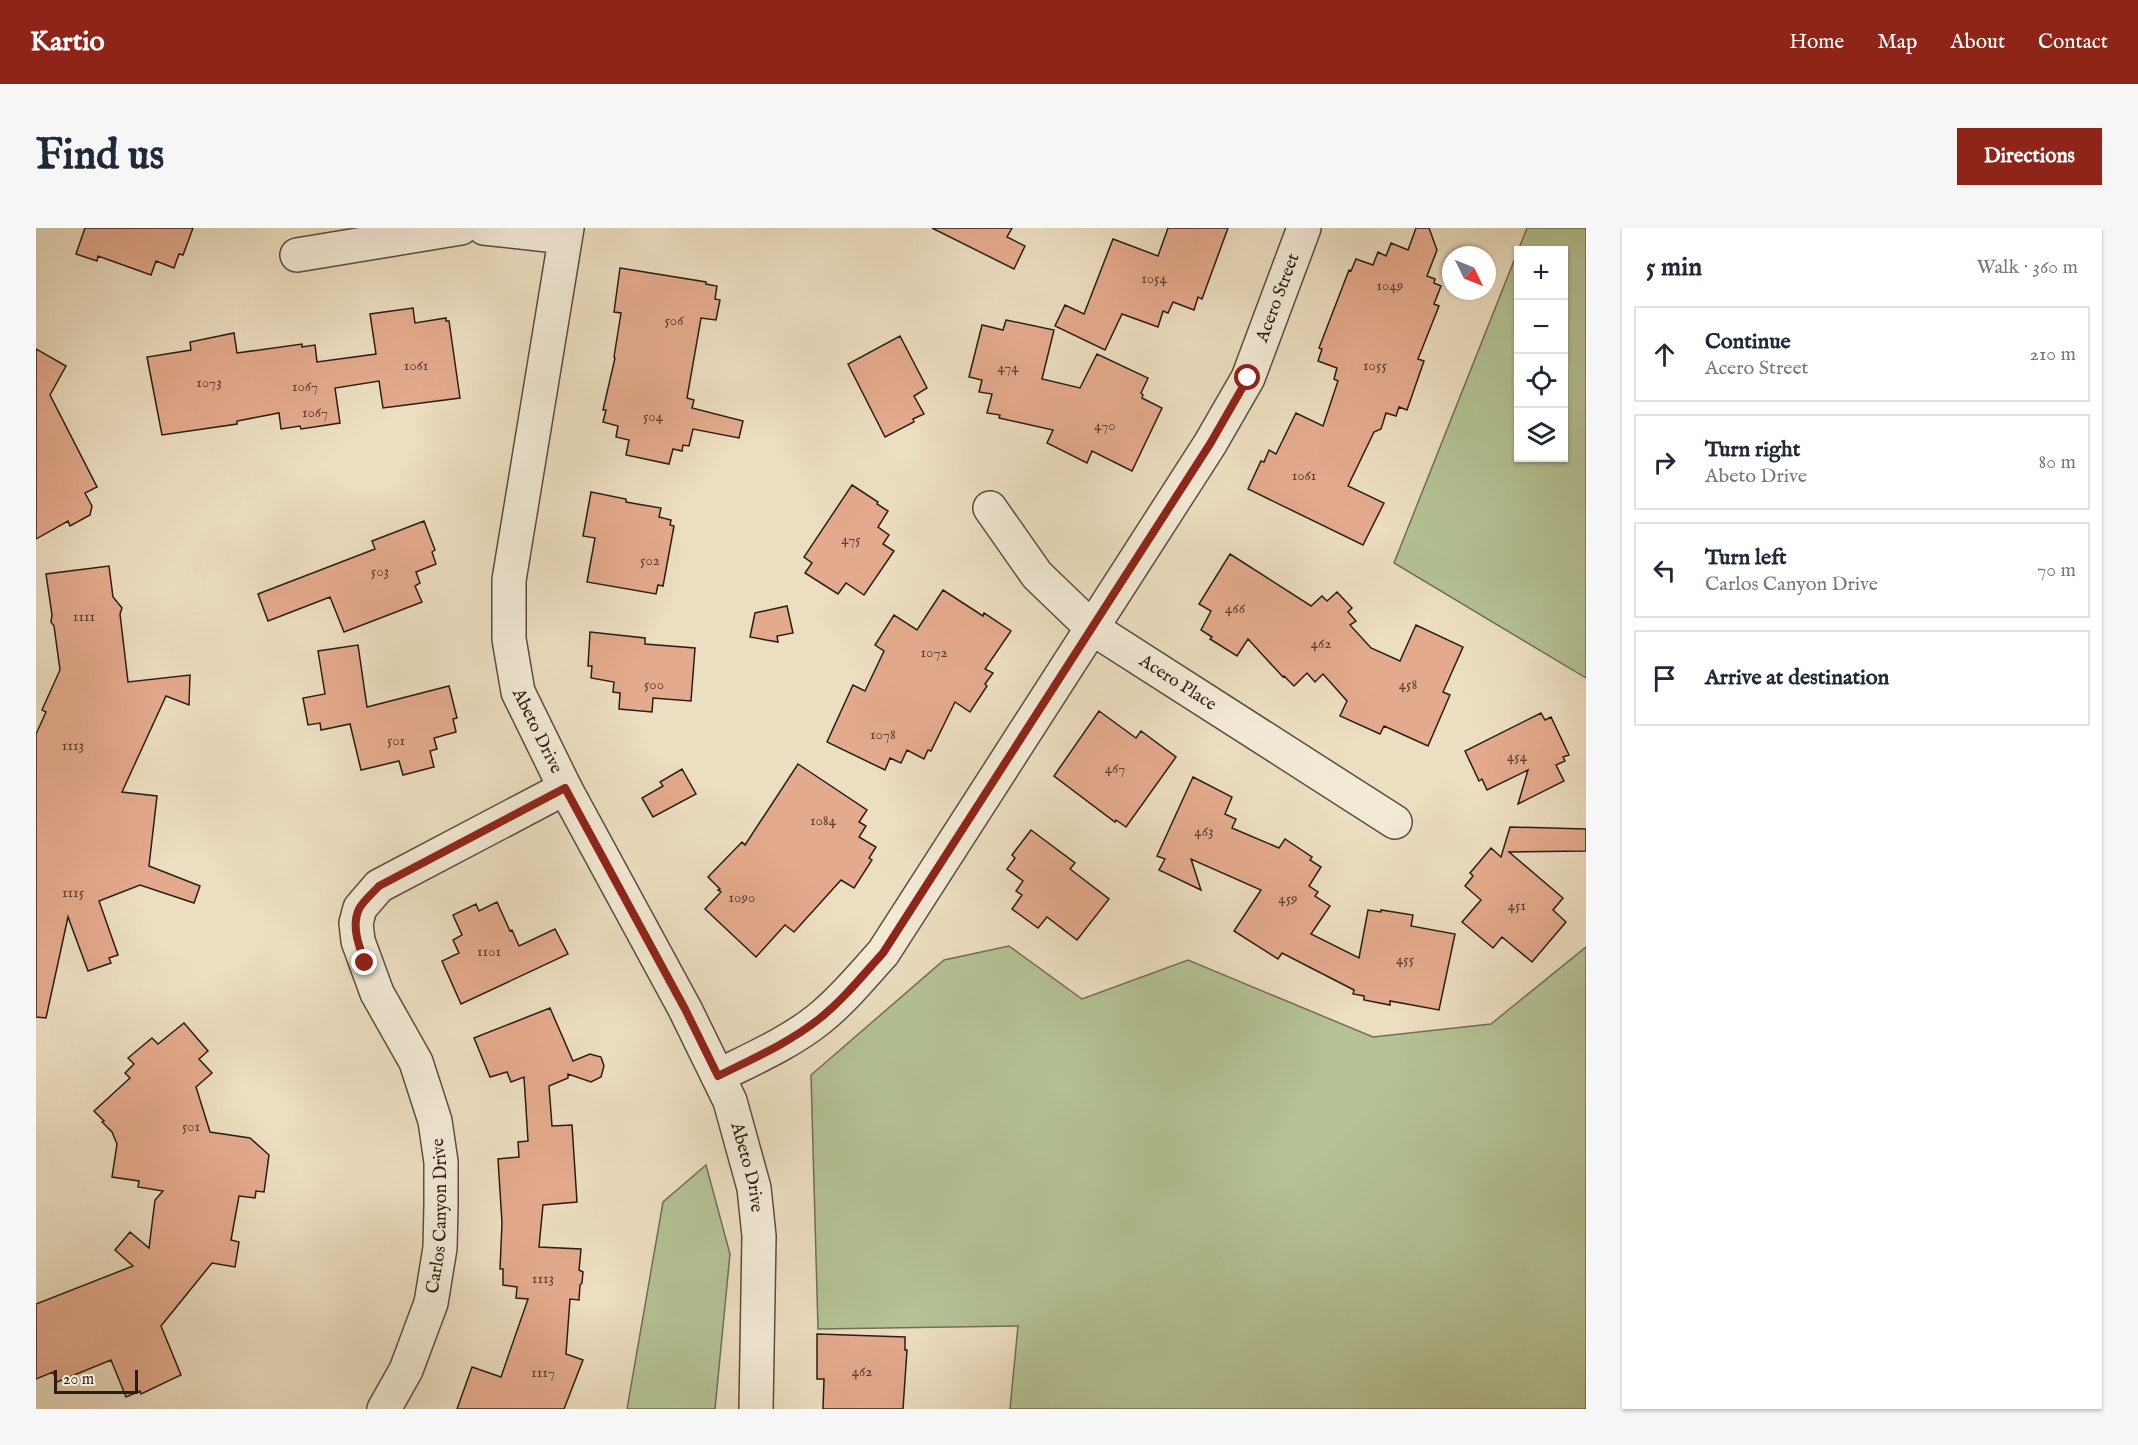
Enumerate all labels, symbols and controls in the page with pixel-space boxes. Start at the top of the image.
text: Kartio [30,25,105,60]
text: Home [1789,29,1844,56]
text: Map [1877,29,1917,56]
text: About [1950,29,2005,56]
text: Contact [2038,29,2108,56]
button: Directions [1957,128,2102,185]
text: Find us [36,130,164,183]
north arrow [1442,246,1496,300]
map controls [1514,246,1568,462]
button: + [1514,246,1568,300]
street label: Acero Street [1251,250,1305,346]
text: 5 min [1646,251,1702,284]
text: Walk · 360 m [1977,255,2078,280]
house number: 1054 [1141,269,1167,288]
house number: 1049 [1377,276,1403,295]
button: − [1514,300,1568,354]
house number: 506 [664,311,684,330]
text: Continue [1705,328,1791,356]
icon: ahead [1648,338,1681,371]
text: 210 m [2030,342,2076,367]
button: locate [1514,354,1568,408]
house number: 1061 [404,356,428,375]
house number: 1055 [1363,356,1387,375]
text: Acero Street [1705,356,1808,381]
house number: 474 [997,358,1019,377]
route start [1234,364,1260,390]
house number: 1073 [196,373,222,392]
house number: 1067 [292,377,318,396]
house number: 1067 [302,403,328,422]
house number: 504 [643,407,664,426]
button: layers [1514,408,1568,462]
house number: 470 [1094,416,1116,435]
text: Turn right [1705,436,1800,464]
icon: right [1648,446,1681,479]
text: 80 m [2039,450,2076,475]
text: Abeto Drive [1705,464,1807,489]
house number: 1061 [1292,466,1316,485]
house number: 475 [841,530,861,549]
text: Turn left [1705,544,1787,572]
house number: 502 [640,551,660,570]
icon: left [1648,554,1681,587]
text: 70 m [2037,558,2076,583]
house number: 503 [371,562,389,581]
text: Carlos Canyon Drive [1705,572,1878,597]
house number: 466 [1225,599,1246,618]
house number: 1111 [73,607,95,626]
house number: 462 [1311,634,1331,653]
house number: 1072 [921,643,947,662]
street label: Acero Place [1134,649,1221,716]
icon: arrive [1648,662,1681,695]
text: Arrive at destination [1705,664,1889,692]
house number: 500 [644,675,664,694]
house number: 458 [1399,675,1417,694]
street label: Abeto Drive [506,684,568,777]
house number: 1078 [870,725,896,744]
house number: 501 [387,731,405,750]
house number: 1113 [62,736,84,755]
house number: 454 [1507,747,1528,766]
house number: 467 [1105,759,1125,778]
house number: 1084 [810,811,837,830]
house number: 463 [1194,822,1214,841]
house number: 1115 [62,883,85,902]
house number: 1090 [729,888,755,907]
house number: 459 [1278,889,1298,908]
house number: 451 [1508,896,1526,915]
house number: 1101 [477,942,501,961]
route end [351,949,377,975]
house number: 455 [1396,950,1415,969]
house number: 501 [182,1117,200,1136]
street label: Abeto Drive [725,1119,768,1213]
street label: Carlos Canyon Drive [421,1137,453,1295]
house number: 1113 [532,1269,554,1288]
house number: 462 [852,1362,872,1381]
house number: 1117 [531,1363,555,1382]
scale bar [54,1367,138,1394]
text: 20 m [63,1370,94,1390]

